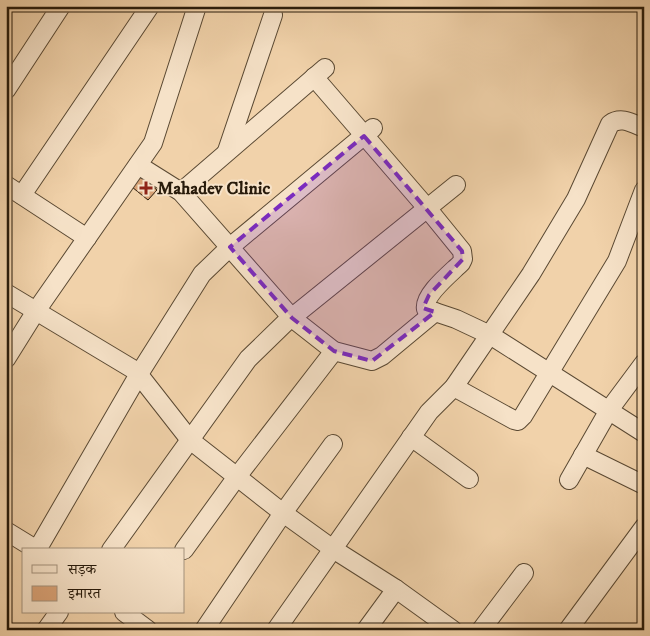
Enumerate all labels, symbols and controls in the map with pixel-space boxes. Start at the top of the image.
place label: Mahadev Clinic [157,178,270,200]
marker: Mahadev Clinic [139,181,153,195]
legend [22,548,185,614]
text: सड़क [67,560,97,579]
text: इमारत [67,584,102,603]

